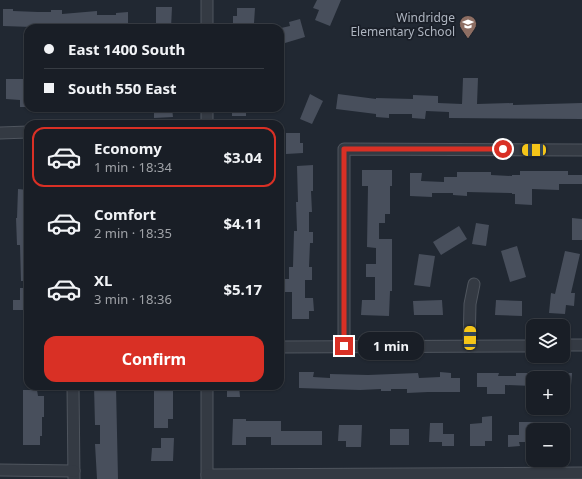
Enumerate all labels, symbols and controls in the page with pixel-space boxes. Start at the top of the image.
place label: Windridge Elementary School [350,9,455,40]
school or university icon: Windridge Elementary School [458,14,478,39]
text: East 1400 South [68,39,185,59]
text: South 550 East [68,78,177,98]
text: Economy [94,138,162,158]
icon: car [46,139,82,175]
route start [494,140,512,158]
car [522,144,546,156]
text: $3.04 [223,147,262,167]
text: 1 min · 18:34 [94,158,172,176]
text: Comfort [94,204,156,224]
icon: car [46,205,82,241]
text: $4.11 [223,213,262,233]
text: 2 min · 18:35 [94,224,172,242]
text: XL [94,270,112,290]
icon: car [46,271,82,307]
text: $5.17 [223,279,262,299]
text: 3 min · 18:36 [94,290,172,308]
map controls [526,319,570,467]
button: layers [526,319,570,363]
car [464,326,476,350]
callout: 1 min [358,332,424,360]
button: Confirm [44,336,264,382]
route end [335,337,353,355]
text: 1 min [373,337,409,355]
button: + [526,371,570,415]
button: − [526,423,570,467]

